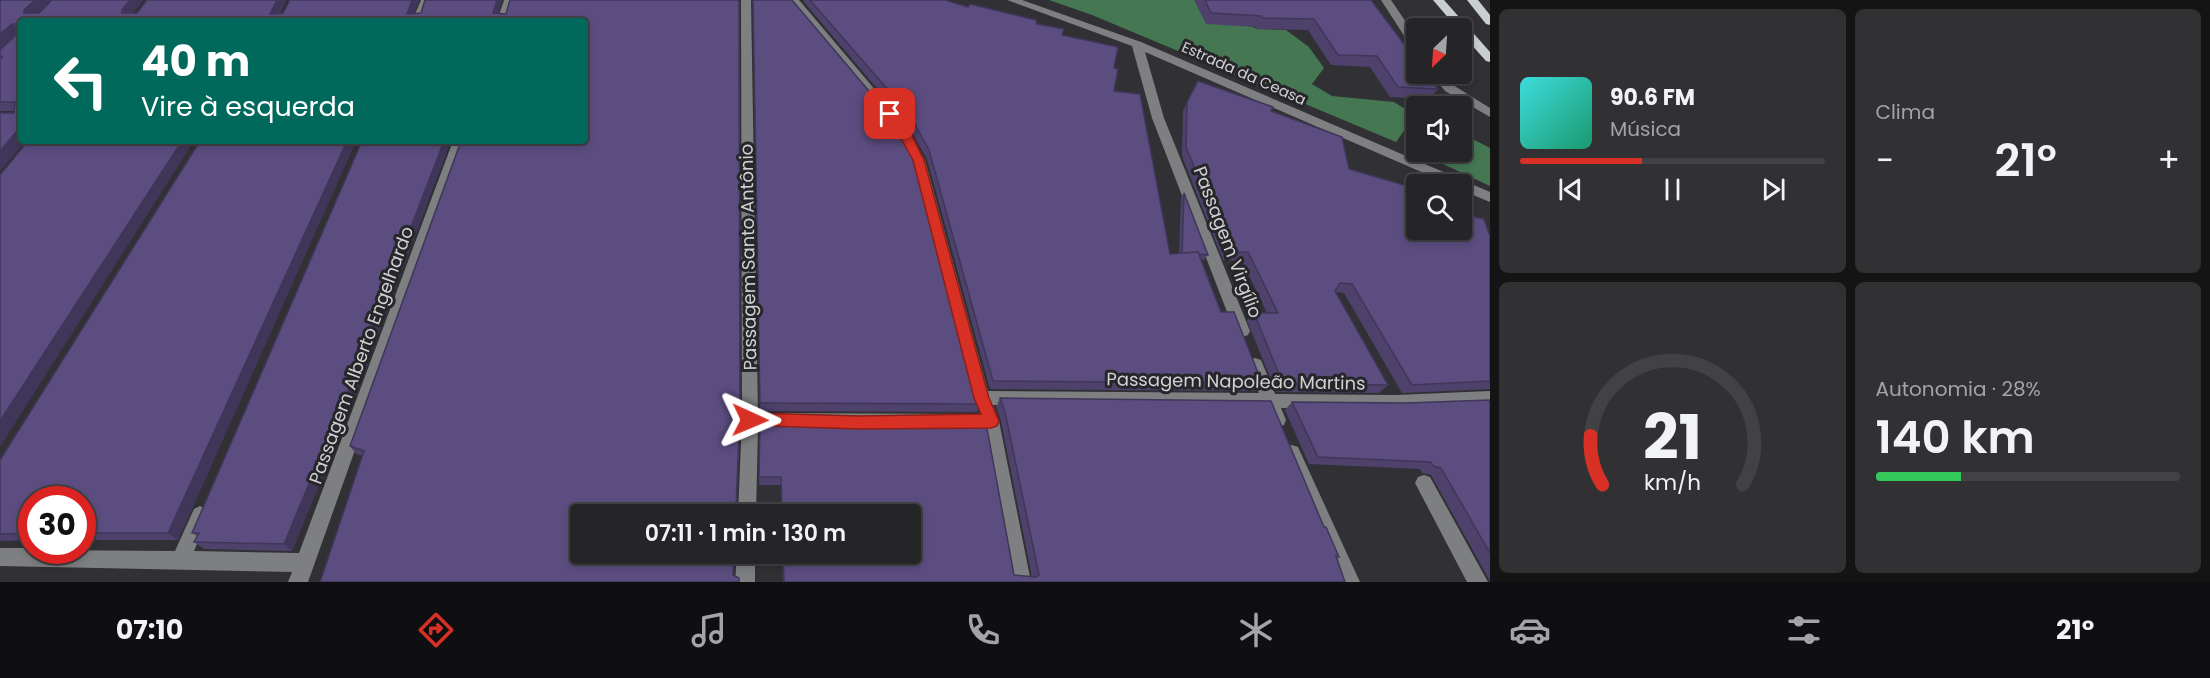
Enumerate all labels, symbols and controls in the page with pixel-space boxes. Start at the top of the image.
north arrow [1406,18,1472,84]
map controls [1406,18,1472,240]
text: 40 m [141,32,250,91]
street label: Estrada da Ceasa [1178,36,1310,110]
icon: left [42,42,120,120]
text: 90.6 FM [1610,82,1695,113]
text: Vire à esquerda [141,88,355,125]
pin [864,88,915,139]
button: sound [1406,96,1472,162]
icon: arrive [873,97,906,130]
text: Clima [1876,98,1935,126]
text: Música [1610,115,1681,143]
text: 21° [1995,129,2057,192]
text: − [1876,137,1894,184]
text: + [2157,137,2180,184]
street label: Passagem Santo Antônio [734,144,762,370]
street label: Passagem Virgílio [1188,163,1268,321]
icon: previous [1554,173,1587,206]
icon: pause [1656,173,1689,206]
icon: next [1757,173,1790,206]
button: search [1406,174,1472,240]
street label: Passagem Alberto Engelhardo [303,223,419,487]
street label: Passagem Napoleão Martins [1106,366,1366,396]
text: Autonomia · 28% [1876,375,2041,403]
position arrow [718,388,782,452]
text: 21 [1643,393,1702,481]
text: 140 km [1876,406,2035,469]
text: km/h [1644,467,1701,498]
speed limit sign: 30 [18,486,96,564]
text: 07:11 · 1 min · 130 m [645,518,846,549]
icon: directions [415,609,457,651]
icon: music [688,609,730,651]
icon: phone [962,609,1004,651]
icon: climate [1235,609,1277,651]
icon: car [1509,609,1551,651]
icon: filters [1783,609,1825,651]
text: 07:10 [116,611,183,648]
text: 21° [2056,611,2094,648]

